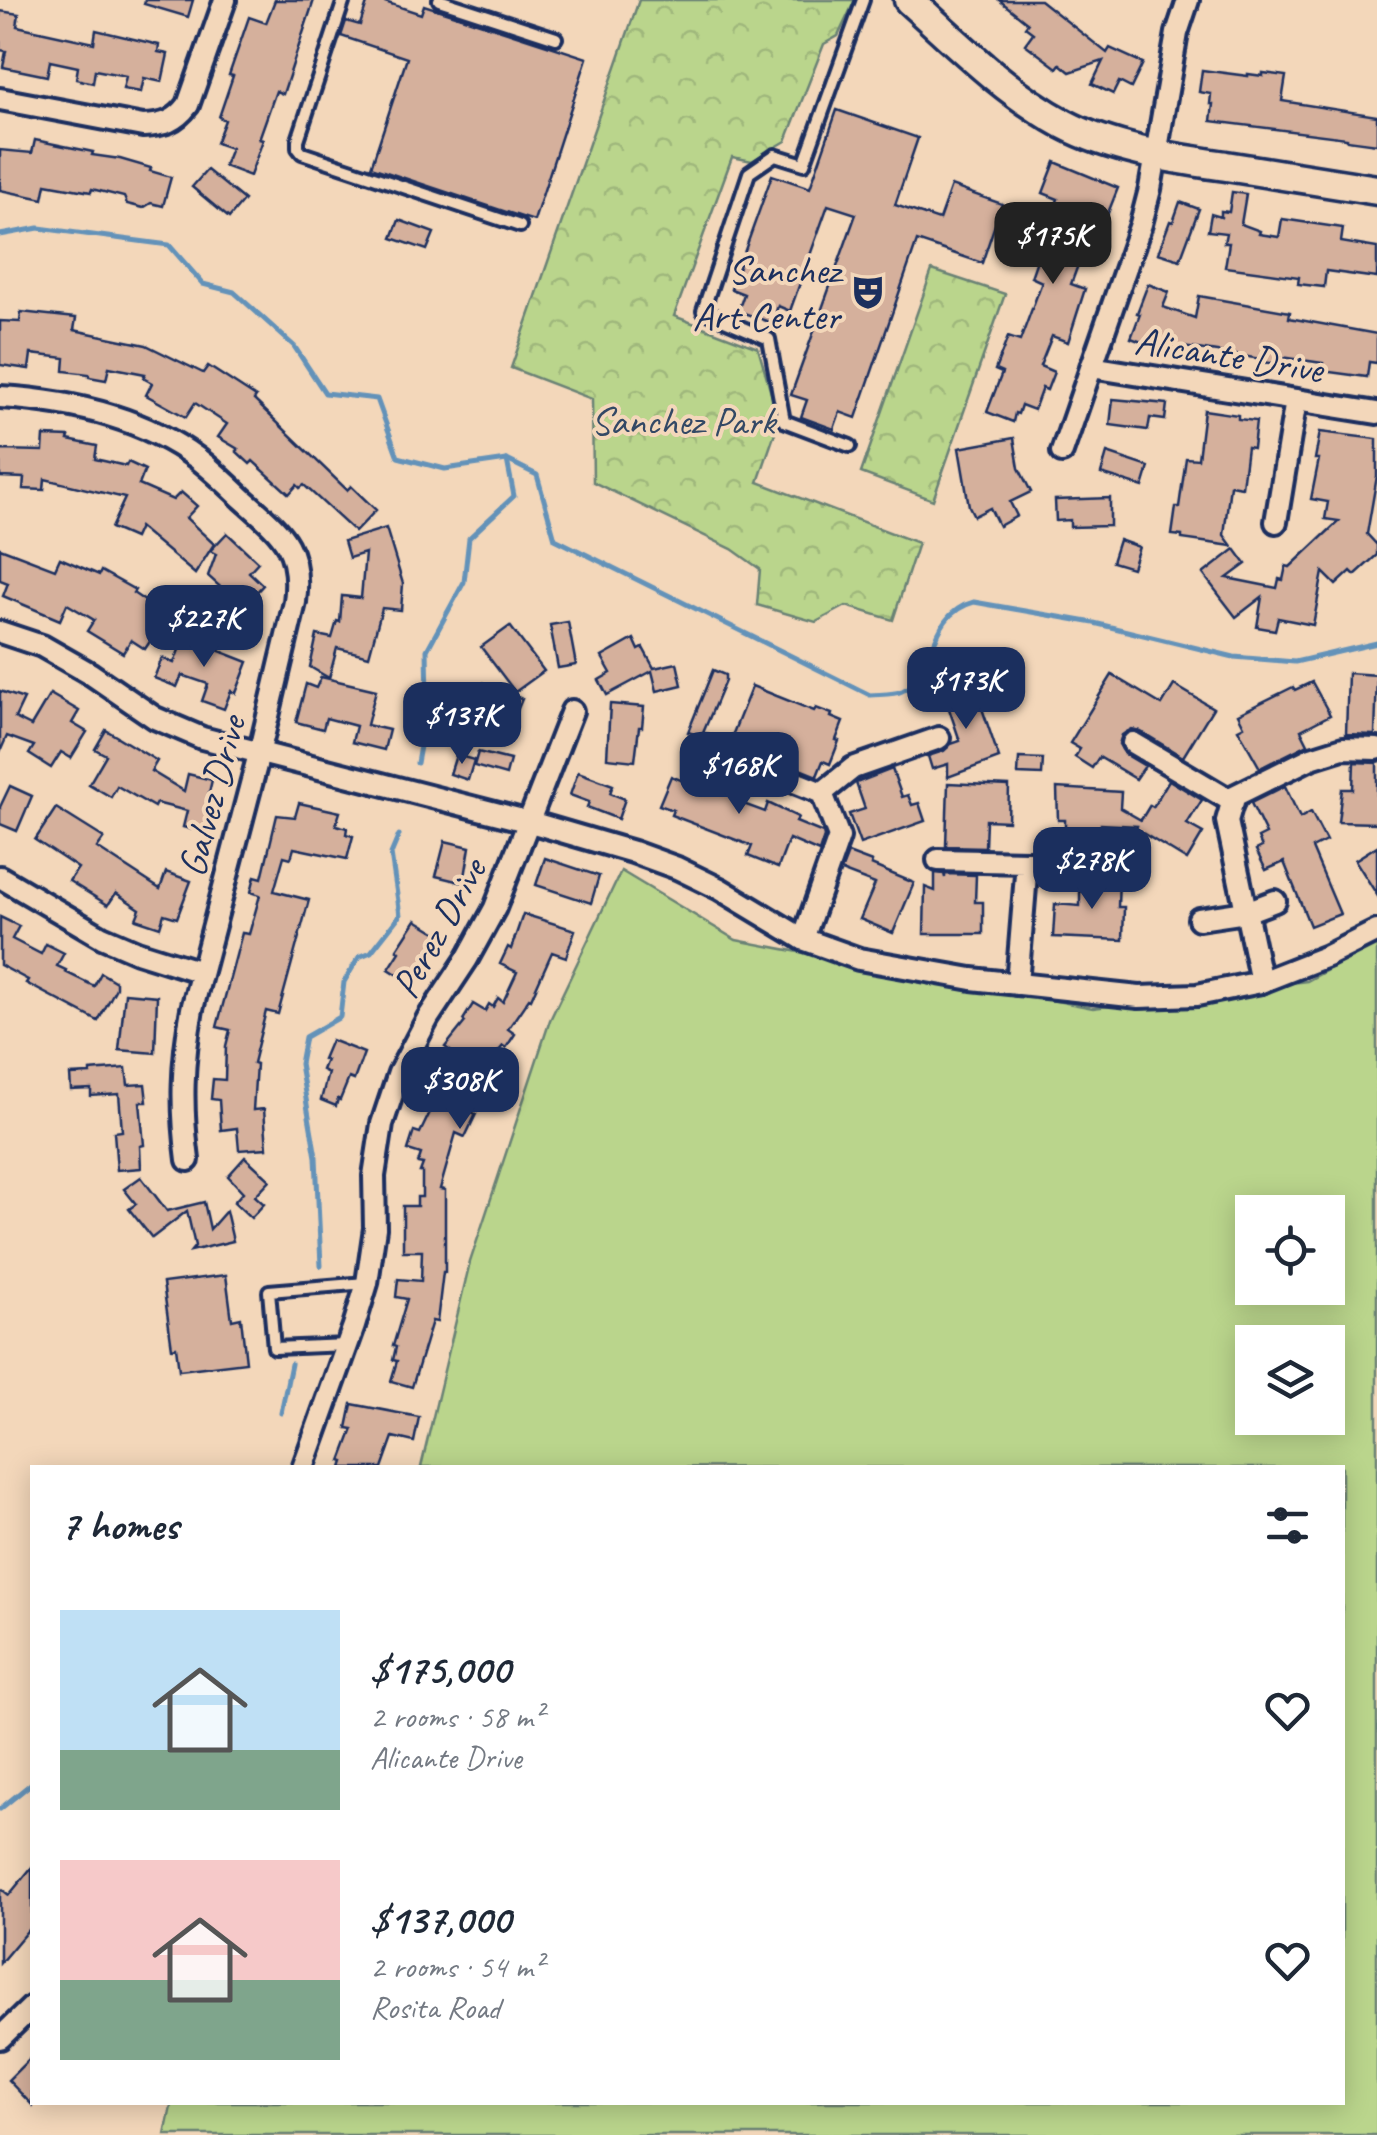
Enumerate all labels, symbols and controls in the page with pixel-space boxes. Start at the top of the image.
pin: $175K [983,202,1123,287]
text: $175K [1016,214,1090,255]
place label: Sanchez Art Center [692,245,844,341]
theatre icon: Sanchez Art Center [849,273,887,311]
street label: Alicante Drive [1131,315,1329,395]
park label: Sanchez Park [591,396,778,446]
pin: $227K [134,585,274,670]
text: $227K [167,597,241,638]
pin: $173K [896,647,1036,732]
text: $173K [929,659,1003,700]
pin: $137K [392,682,532,767]
text: $137K [425,694,499,735]
street label: Galvez Drive [167,708,258,882]
pin: $168K [669,732,809,817]
text: $168K [702,744,776,785]
pin: $278K [1022,827,1162,912]
text: $278K [1055,839,1129,880]
street label: Perez Drive [380,847,499,1007]
pin: $308K [390,1047,530,1132]
text: $308K [423,1059,497,1100]
map controls [1235,1195,1345,1435]
button: locate [1235,1195,1345,1305]
button: layers [1235,1325,1345,1435]
icon: filters [1260,1498,1315,1553]
text: 7 homes [60,1499,178,1552]
text: $175,000 [370,1643,510,1696]
icon: home [140,1650,260,1770]
icon: heart [1260,1683,1315,1738]
text: 2 rooms · 58 m² [370,1696,543,1737]
text: Alicante Drive [370,1737,522,1778]
text: $137,000 [370,1893,510,1946]
icon: home [140,1900,260,2020]
icon: heart [1260,1933,1315,1988]
text: 2 rooms · 54 m² [370,1946,543,1987]
text: Rosita Road [370,1987,500,2028]

